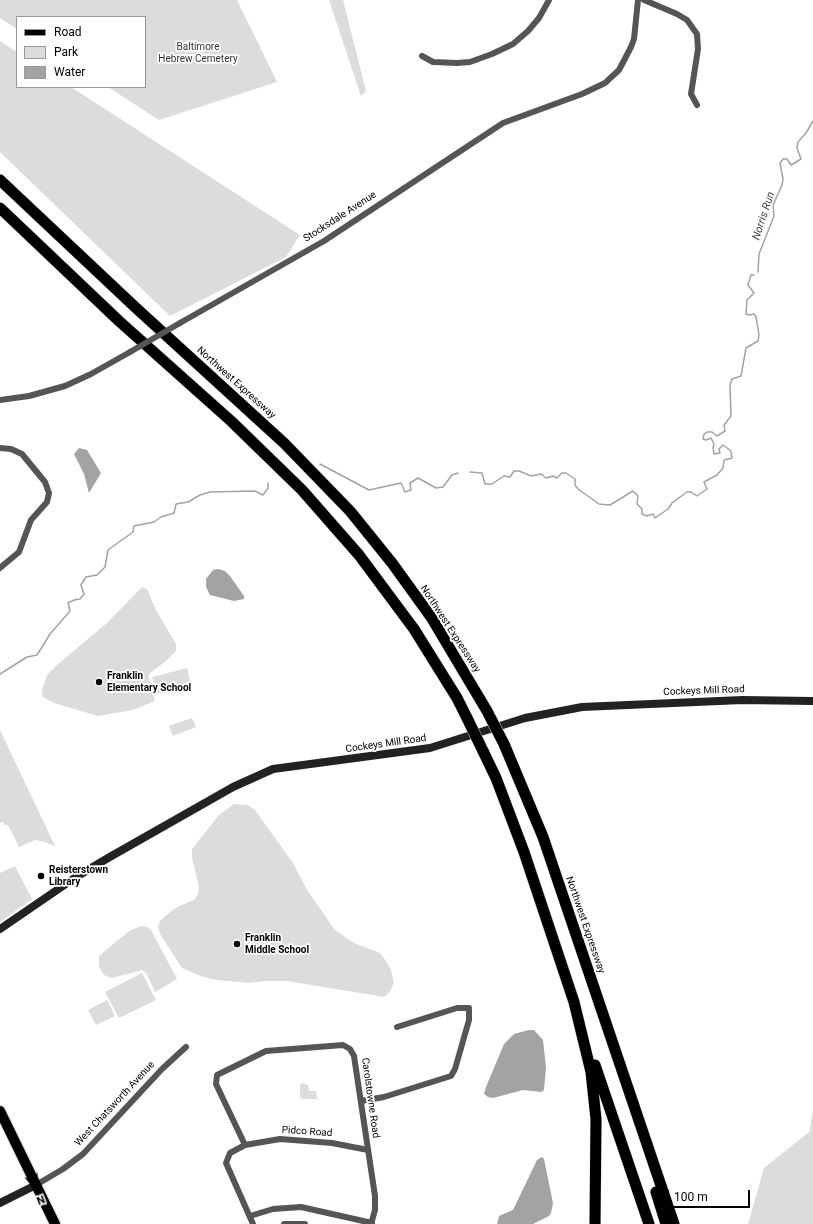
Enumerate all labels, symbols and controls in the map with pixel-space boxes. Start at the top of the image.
legend [16,16,146,88]
text: Road [54,25,82,39]
park label: Baltimore Hebrew Cemetery [158,41,238,64]
text: Park [54,45,78,59]
text: Water [54,65,85,79]
street label: Stocksdale Avenue [301,189,379,245]
water label: Norris Run [750,190,778,242]
street label: Northwest Expressway [194,344,278,422]
street label: Northwest Expressway [417,583,483,675]
place label: Franklin Elementary School [107,670,191,694]
marker: Franklin Elementary School [94,677,104,687]
street label: Cockeys Mill Road [663,684,745,698]
street label: Cockeys Mill Road [345,732,427,756]
place label: Reisterstown Library [49,864,108,888]
marker: Reisterstown Library [36,871,46,881]
street label: Northwest Expressway [563,875,607,975]
place label: Franklin Middle School [245,932,309,956]
marker: Franklin Middle School [232,939,242,949]
street label: Carolstowne Road [358,1057,382,1139]
street label: West Chatsworth Avenue [73,1059,157,1149]
street label: Pidco Road [281,1124,333,1140]
north arrow [16,1168,56,1208]
scale bar [669,1182,752,1208]
text: 100 m [674,1190,708,1204]
text: N [35,1192,46,1207]

